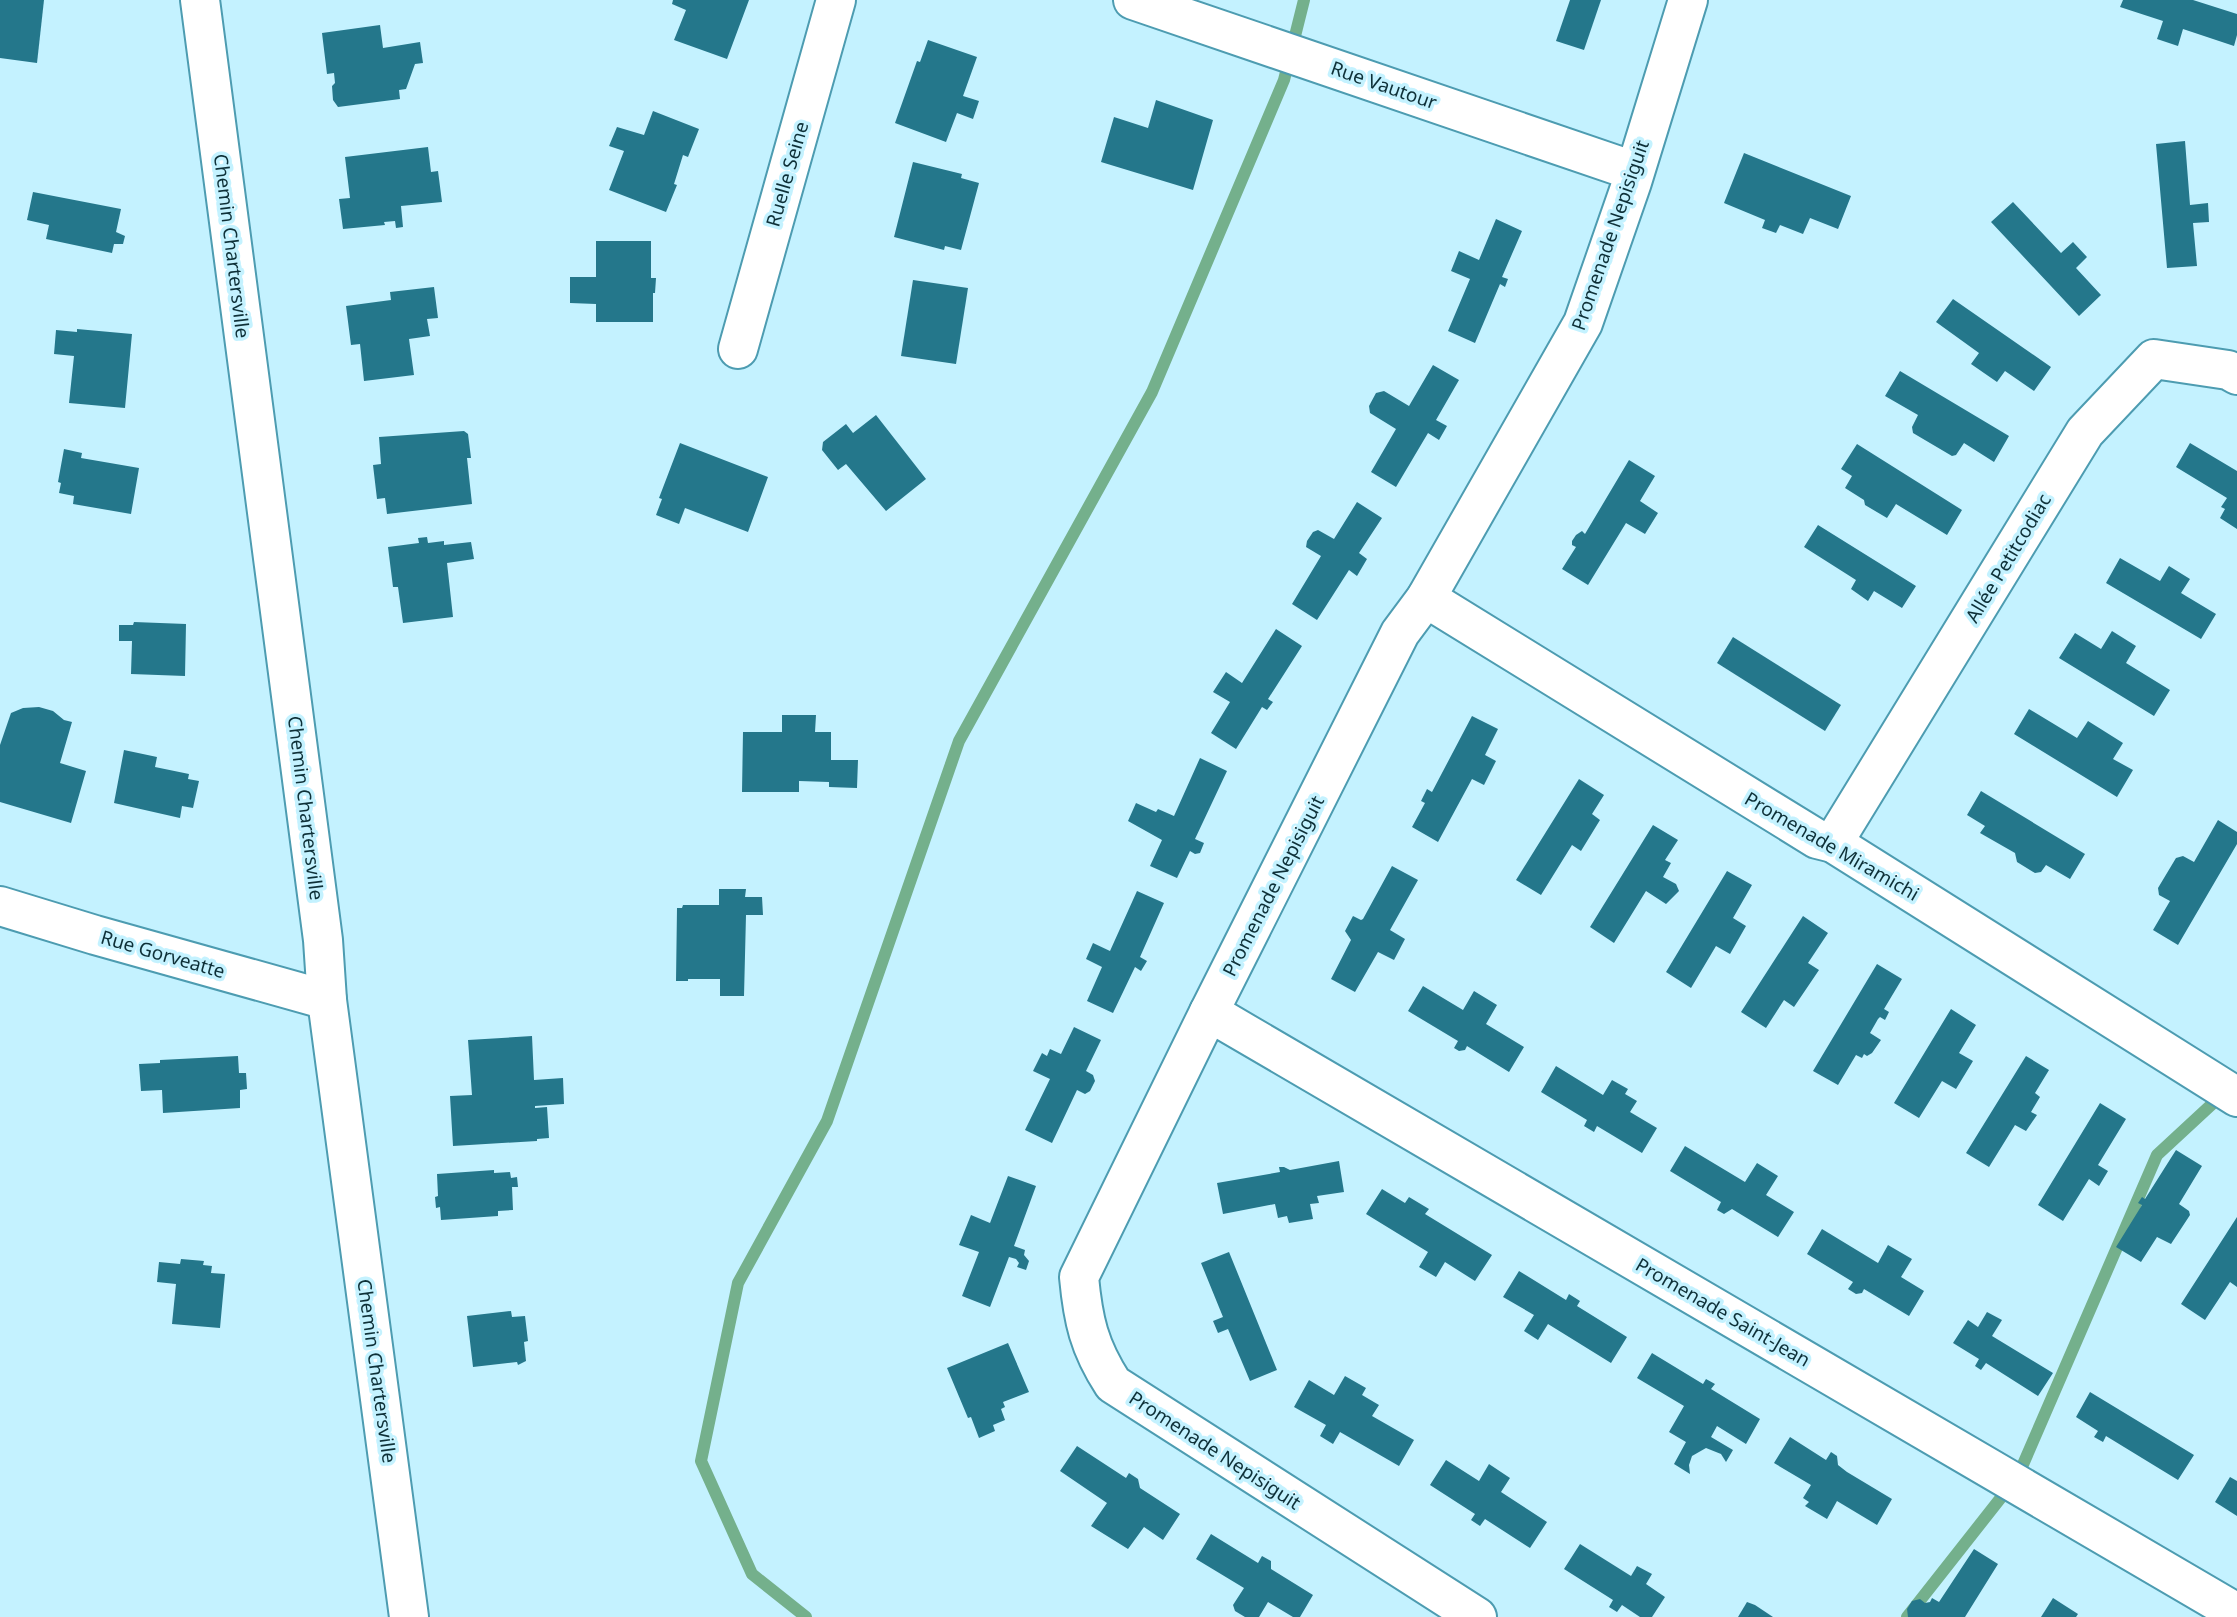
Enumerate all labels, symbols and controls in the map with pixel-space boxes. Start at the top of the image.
street label: Rue Vautour [1327,55,1441,115]
street label: Ruelle Seine [760,118,814,230]
street label: Promenade Nepisiguit [1565,136,1655,334]
street label: Chemin Chartersville [208,152,256,340]
street label: Allée Petitcodiac [1959,489,2057,627]
street label: Chemin Chartersville [282,714,330,902]
street label: Promenade Miramichi [1740,785,1924,907]
street label: Promenade Nepisiguit [1216,791,1330,981]
street label: Rue Gorveatte [98,924,228,984]
street label: Promenade Saint-Jean [1631,1251,1815,1373]
street label: Chemin Chartersville [351,1277,403,1465]
street label: Promenade Nepisiguit [1124,1385,1306,1515]

